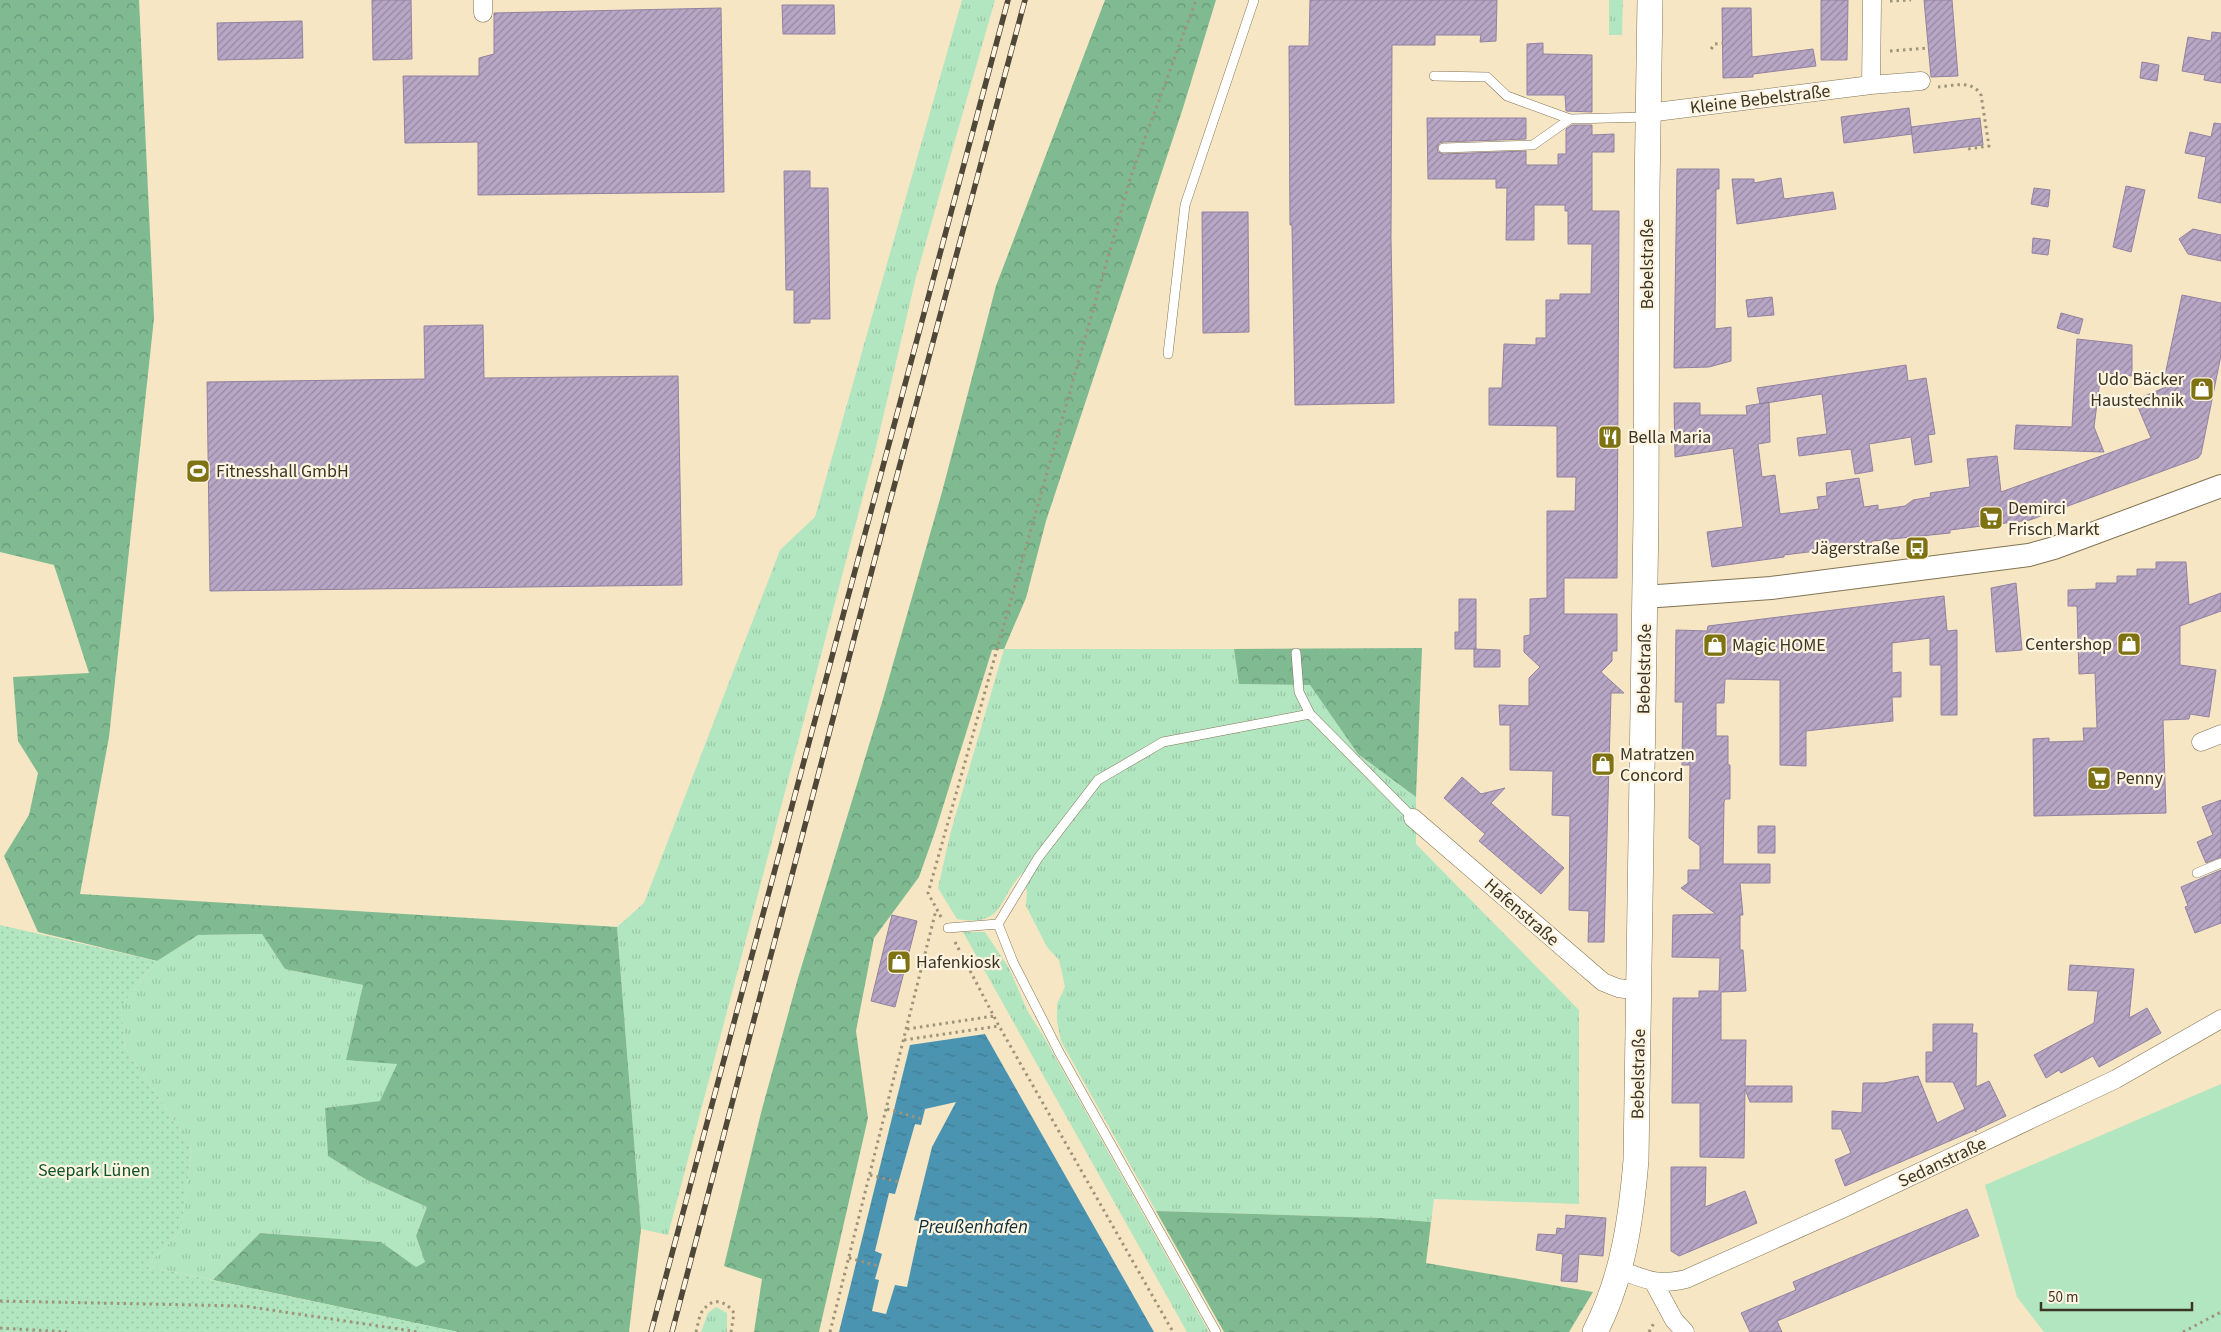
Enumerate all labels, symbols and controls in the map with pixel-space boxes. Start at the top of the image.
street label: Kleine Bebelstraße [1688,78,1832,121]
street label: Bebelstraße [1635,219,1660,309]
place label: Udo Bäcker Haustechnik [2090,367,2185,413]
shop icon: Udo Bäcker Haustechnik [2189,376,2215,402]
restaurant icon: Bella Maria [1597,424,1623,450]
place label: Bella Maria [1628,425,1711,450]
sports icon: Fitnesshall GmbH [185,458,211,484]
place label: Fitnesshall GmbH [216,459,349,484]
place label: Demirci Frisch Markt [2008,496,2099,542]
supermarket icon: Demirci Frisch Markt [1978,505,2004,531]
bus stop icon: Jägerstraße [1904,535,1930,561]
place label: Jägerstraße [1811,536,1900,561]
street label: Bebelstraße [1631,624,1658,714]
shop icon: Centershop [2116,631,2142,657]
shop icon: Magic HOME [1702,632,1728,658]
place label: Centershop [2025,632,2112,657]
place label: Magic HOME [1732,633,1826,658]
place label: Matratzen Concord [1620,742,1695,788]
shop icon: Matratzen Concord [1590,751,1616,777]
supermarket icon: Penny [2086,765,2112,791]
place label: Penny [2116,766,2163,791]
street label: Hafenstraße [1479,873,1565,952]
shop icon: Hafenkiosk [886,949,912,975]
place label: Hafenkiosk [916,950,1000,975]
street label: Bebelstraße [1625,1029,1652,1119]
street label: Sedanstraße [1894,1131,1991,1194]
park label: Seepark Lünen [38,1158,150,1183]
water label: Preußenhafen [918,1214,1028,1241]
scale bar [2041,1280,2192,1312]
text: 50 m [2048,1287,2078,1308]

